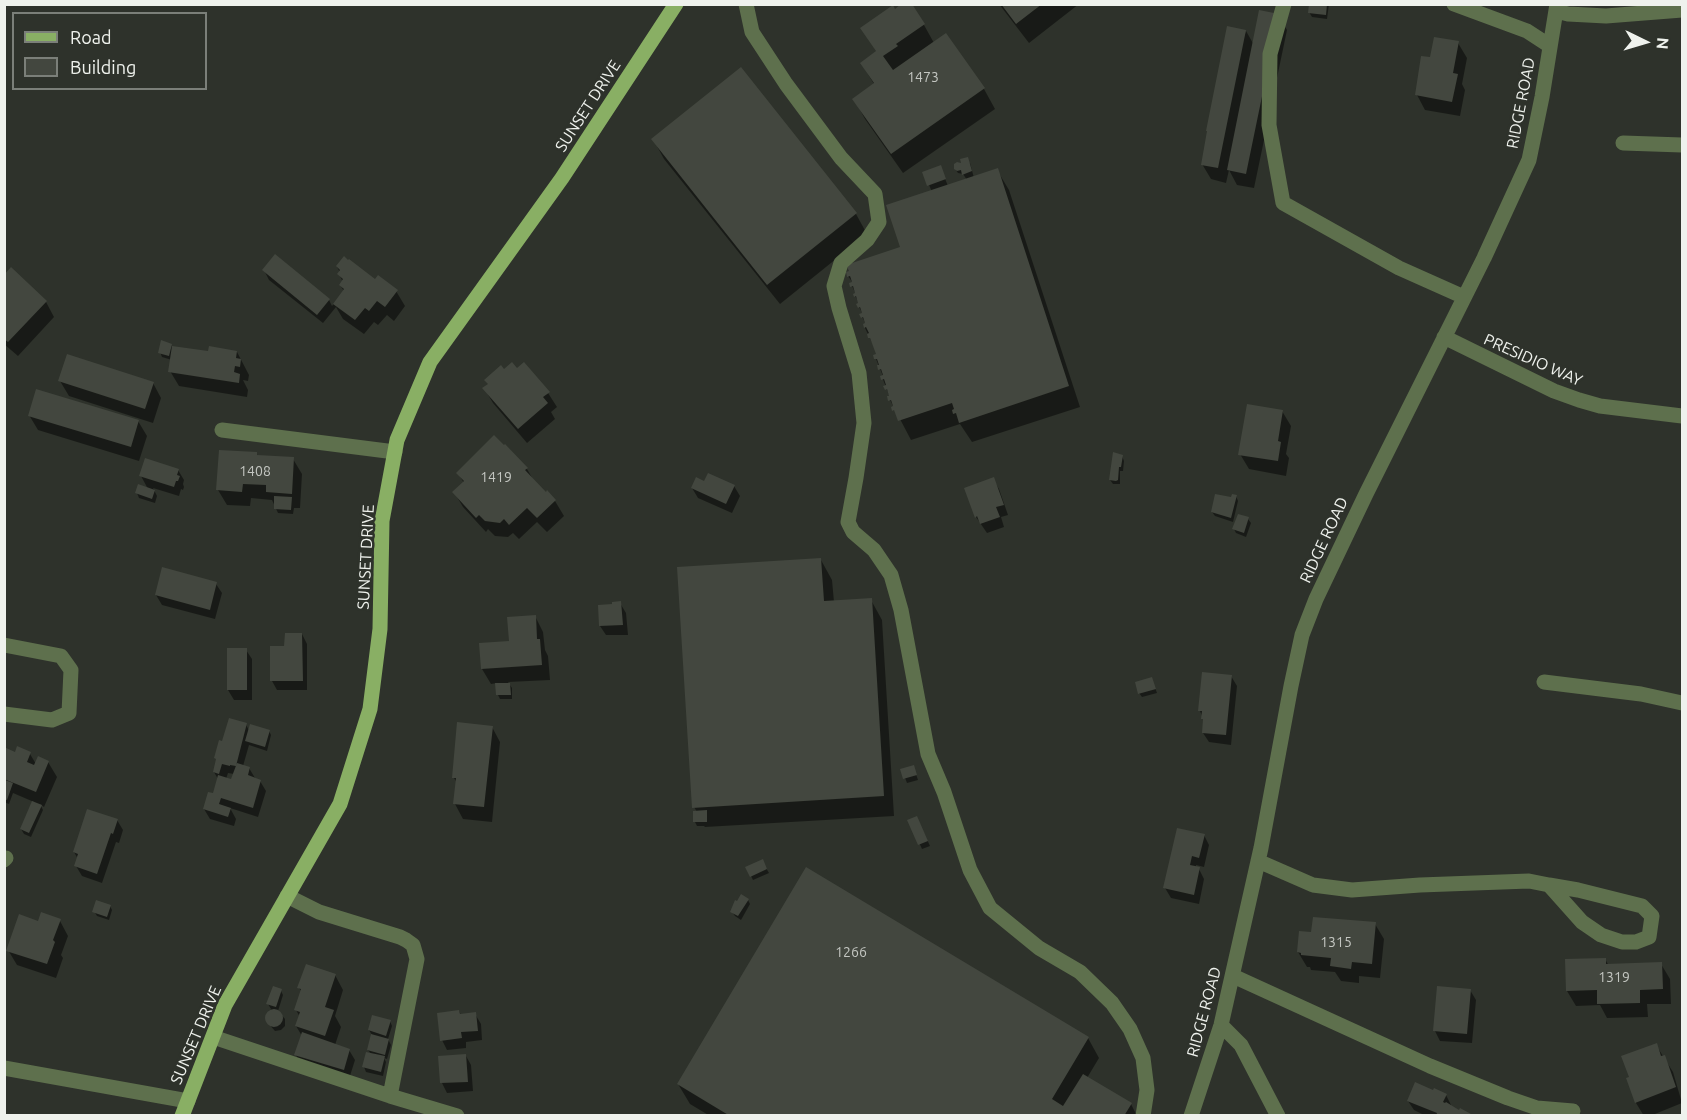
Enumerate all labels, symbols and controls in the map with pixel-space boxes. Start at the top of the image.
legend [12,12,207,90]
north arrow [1615,12,1675,72]
text: Road [70,27,112,47]
text: N [1653,37,1672,50]
street label: RIDGE ROAD [1503,56,1539,150]
text: Building [70,57,136,77]
street label: SUNSET DRIVE [551,57,625,155]
house number: 1473 [907,69,939,85]
street label: PRESIDIO WAY [1481,330,1585,390]
house number: 1408 [239,463,271,479]
house number: 1419 [480,469,512,485]
street label: RIDGE ROAD [1296,494,1352,586]
street label: SUNSET DRIVE [354,504,378,610]
house number: 1315 [1320,934,1352,950]
house number: 1266 [835,944,867,960]
street label: RIDGE ROAD [1183,965,1225,1059]
house number: 1319 [1598,969,1630,985]
street label: SUNSET DRIVE [167,983,225,1087]

